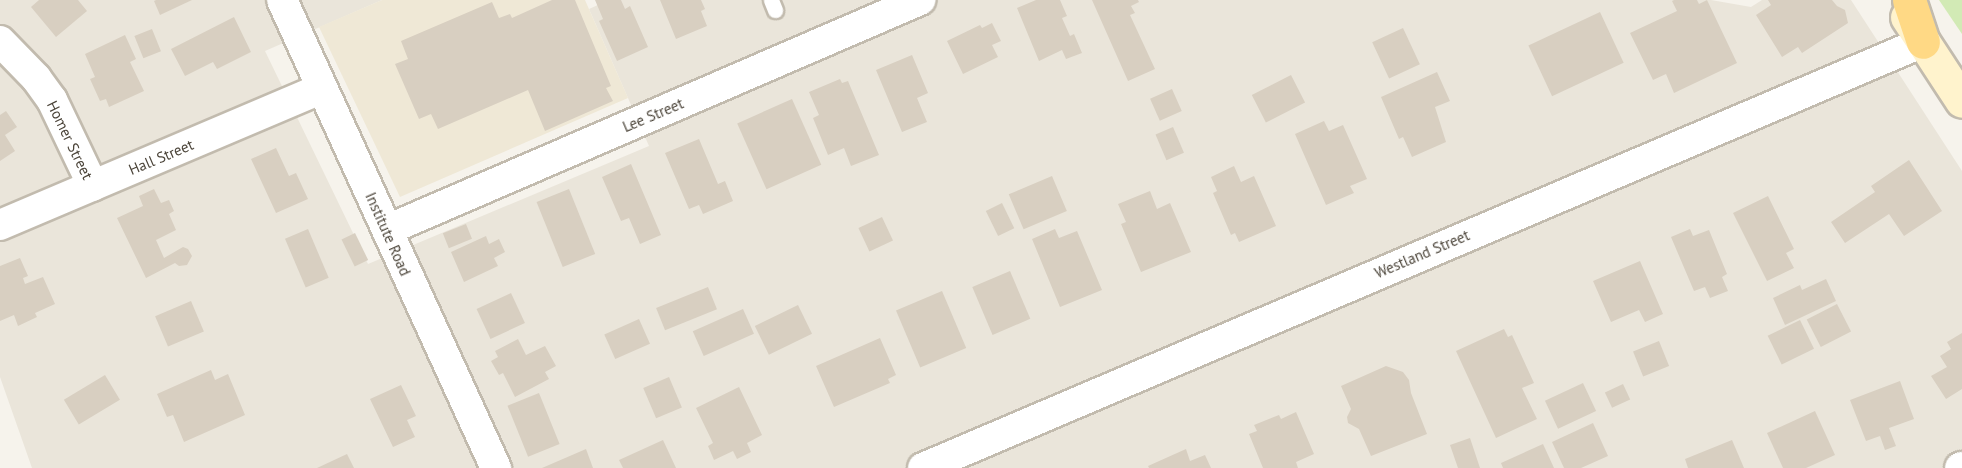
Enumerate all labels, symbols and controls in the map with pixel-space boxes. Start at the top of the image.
street label: Lee Street [620,94,686,136]
street label: Homer Street [43,98,97,182]
street label: Hall Street [126,135,196,179]
street label: Institute Road [362,189,414,279]
street label: Westland Street [1372,226,1472,282]

